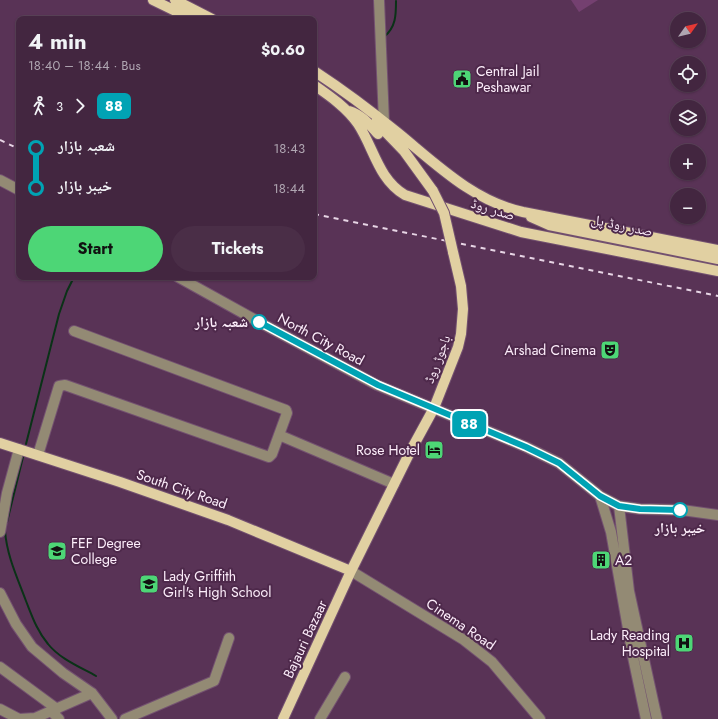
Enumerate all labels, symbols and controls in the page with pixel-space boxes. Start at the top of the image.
north arrow [670,12,706,48]
map controls [670,12,706,224]
text: 4 min [28,25,87,57]
text: $0.60 [261,39,305,61]
text: 18:40 – 18:44 · Bus [28,56,141,75]
button: locate [670,56,706,92]
place label: Central Jail Peshawar [476,61,539,97]
public building icon: Central Jail Peshawar [451,68,473,90]
icon: walk [28,95,50,117]
icon: forward [69,95,91,117]
text: 88 [105,96,123,116]
text: 3 [56,97,63,116]
button: layers [670,100,706,136]
text: شعبہ بازار [58,135,115,157]
text: 18:43 [273,139,305,158]
button: + [670,144,706,180]
text: خیبر بازار [58,175,112,197]
text: 18:44 [273,179,305,198]
button: − [670,188,706,224]
street label: صدر روڈ [469,193,517,225]
street label: صدر روڈ پل [589,209,655,241]
button: Start [28,226,163,272]
button: Tickets [171,226,305,272]
street label: North City Road [274,308,368,370]
place label: شعبہ بازار [194,312,248,332]
marker: شعبہ بازار [251,314,267,330]
street label: باجوڑ روڈ [419,332,455,386]
theatre icon: Arshad Cinema [599,339,621,361]
place label: Arshad Cinema [505,340,596,360]
line badge: 88 [451,411,487,437]
text: 88 [460,414,478,434]
hotel icon: Rose Hotel [423,439,445,461]
place label: Rose Hotel [356,440,420,460]
street label: South City Road [134,464,230,514]
marker: خیبر بازار [672,502,688,518]
place label: خیبر بازار [654,518,705,538]
place label: FEF Degree College [71,533,141,569]
school or university icon: FEF Degree College [46,540,68,562]
building icon: A2 [590,549,612,571]
place label: A2 [615,550,632,570]
place label: Lady Griffith Girl's High School [163,566,271,602]
school or university icon: Lady Griffith Girl's High School [138,573,160,595]
street label: Cinema Road [422,593,500,655]
street label: Bajauri Bazaar [278,597,332,681]
place label: Lady Reading Hospital [590,625,670,661]
hospital icon: Lady Reading Hospital [673,632,695,654]

